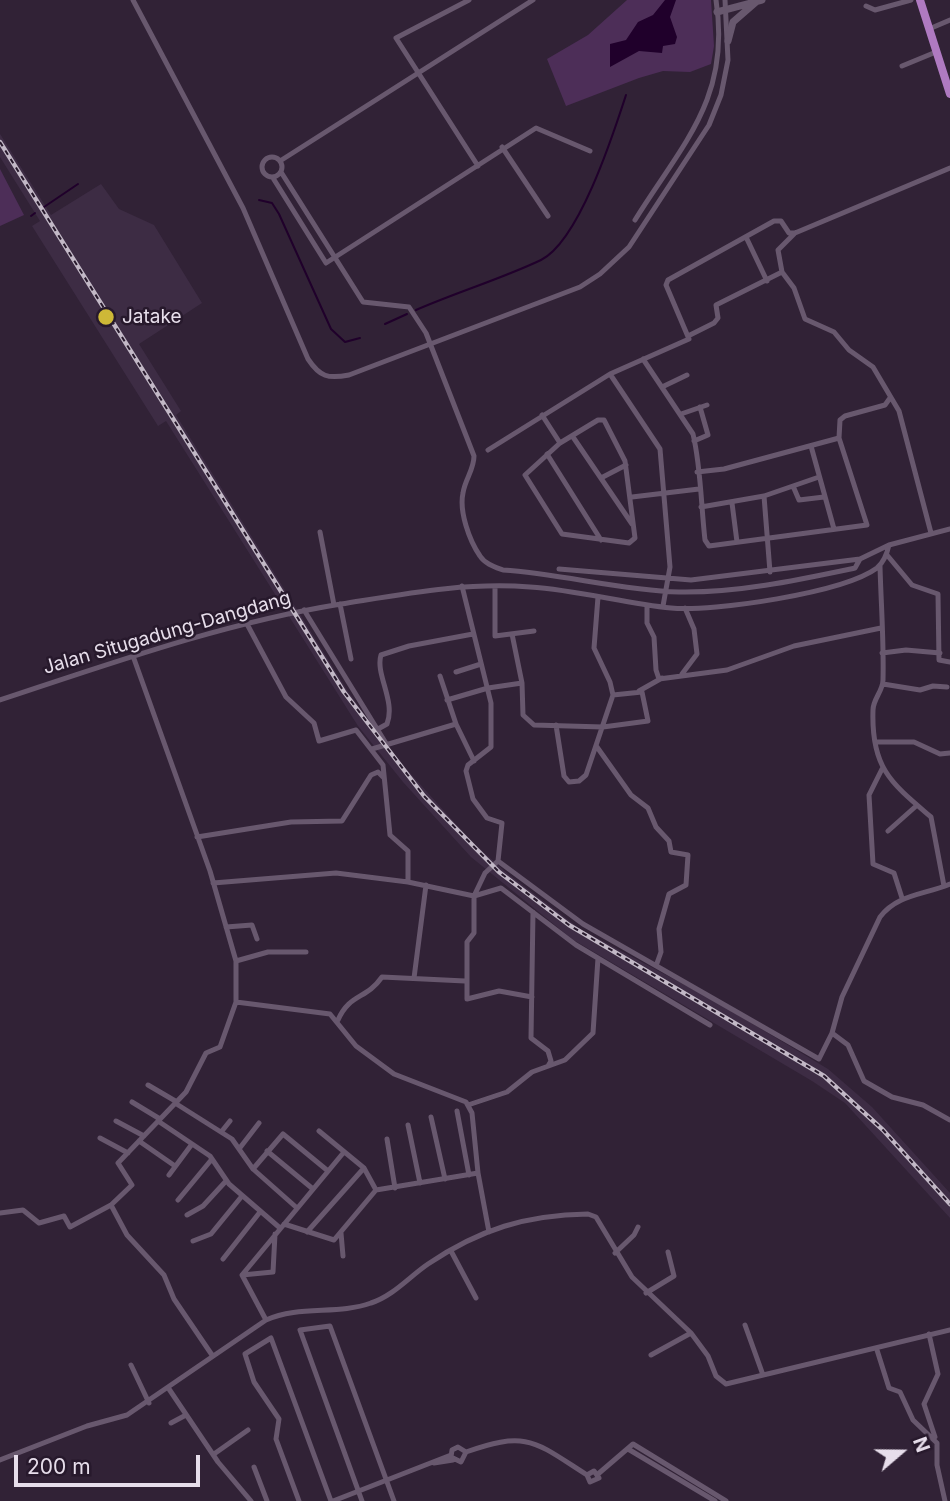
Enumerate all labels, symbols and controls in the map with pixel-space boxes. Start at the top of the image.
place label: Jatake [122,306,182,328]
marker: Jatake [96,307,116,327]
street label: Jalan Situgadung-Dangdang [40,587,294,679]
north arrow [866,1417,936,1487]
text: N [908,1434,934,1455]
scale bar [18,1442,203,1486]
text: 200 m [27,1454,91,1479]

